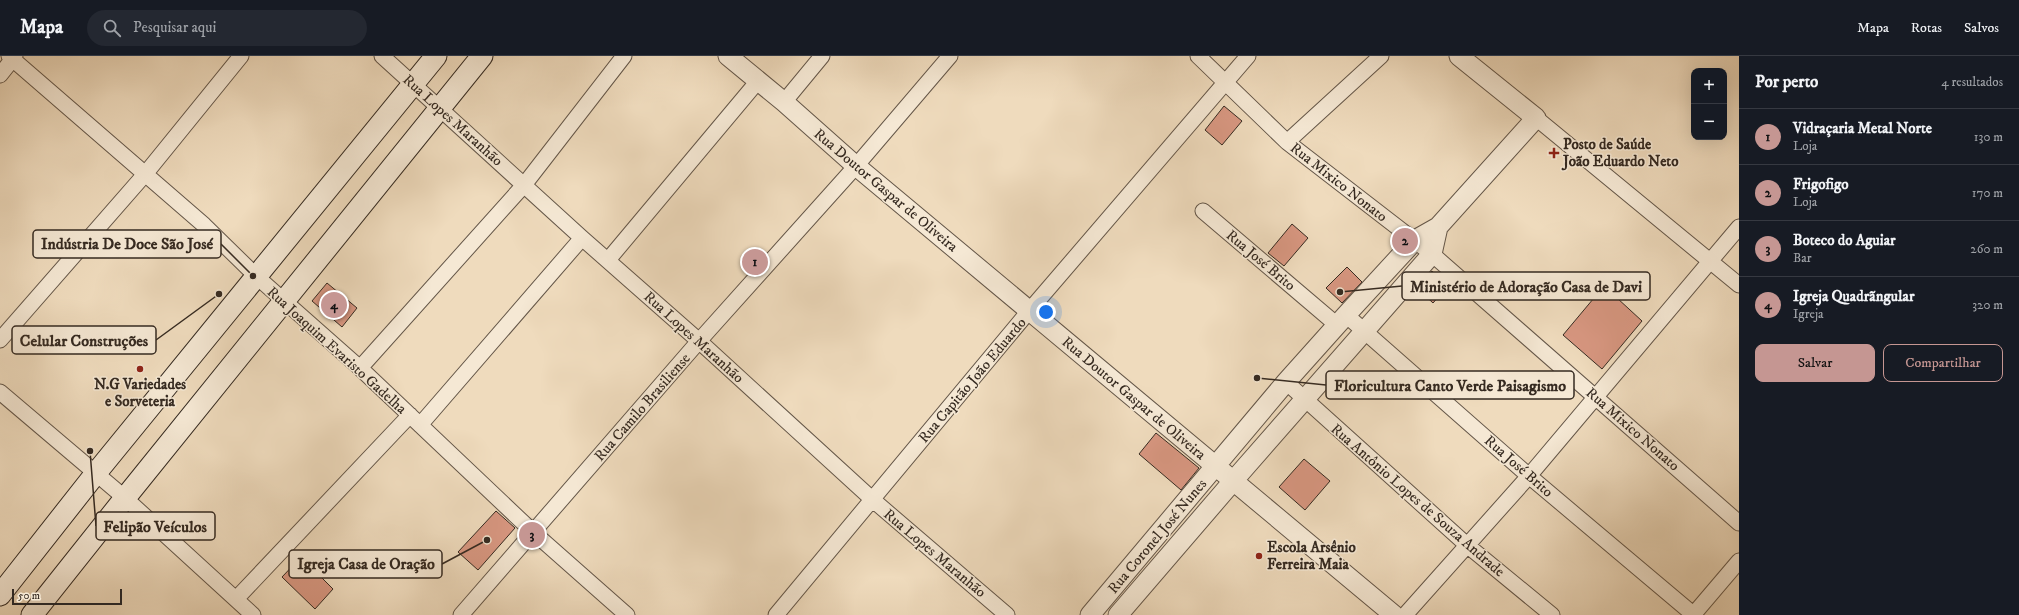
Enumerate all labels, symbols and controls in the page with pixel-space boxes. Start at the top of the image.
search box [87,10,367,46]
text: Mapa [20,16,63,39]
icon: search [101,17,123,39]
text: Pesquisar aqui [133,18,216,37]
text: Mapa [1857,19,1889,37]
text: Rotas [1911,19,1942,37]
text: Salvos [1964,19,1999,37]
map controls [1691,68,1727,140]
button: + [1691,68,1727,104]
street label: Rua Lopes Maranhão [399,70,507,170]
text: Por perto [1755,71,1818,93]
text: 4 resultados [1941,74,2003,90]
button: − [1691,104,1727,140]
text: Vidraçaria Metal Norte [1793,119,1932,138]
street label: Rua Doutor Gaspar de Oliveira [810,125,962,257]
text: 1 [1766,129,1770,145]
text: 130 m [1974,129,2003,145]
place label: Posto de Saúde João Eduardo Neto [1561,135,1679,171]
text: Loja [1793,138,1817,154]
street label: Rua Mixico Nonato [1286,139,1391,226]
marker: Posto de Saúde João Eduardo Neto [1548,147,1560,159]
text: Frigofigo [1793,175,1849,194]
text: 2 [1765,185,1771,201]
text: 170 m [1972,185,2003,201]
text: Loja [1793,194,1817,210]
street label: Rua José Brito [1222,226,1299,295]
pin: 2 [1392,226,1418,256]
callout: Indústria De Doce São José [33,230,221,258]
text: Boteco do Aguiar [1793,231,1896,250]
text: Indústria De Doce São José [41,234,213,254]
text: 3 [1766,241,1770,257]
text: 260 m [1970,241,2003,257]
pin: 1 [742,247,768,277]
text: Bar [1793,250,1812,266]
callout: Ministério de Adoração Casa de Davi [1402,272,1650,300]
text: Ministério de Adoração Casa de Davi [1410,277,1642,297]
street label: Rua Joaquim Evaristo Gadelha [263,283,411,419]
street label: Rua Lopes Maranhão [640,287,748,387]
text: Igreja Quadrãngular [1793,287,1915,306]
pin: 4 [321,290,347,320]
text: 4 [1764,297,1772,313]
text: 320 m [1972,297,2003,313]
your location [1036,302,1056,322]
text: Igreja [1793,306,1824,322]
street label: Rua Capitão João Eduardo [914,314,1030,447]
callout: Celular Construções [12,326,156,354]
text: Celular Construções [20,331,149,351]
street label: Rua Doutor Gaspar de Oliveira [1058,333,1210,465]
button: Salvar [1755,344,1875,382]
button: Compartilhar [1883,344,2003,382]
street label: Rua Camilo Brasiliense [590,349,695,465]
marker: N.G Variedades e Sorveteria [135,364,145,374]
callout: Floricultura Canto Verde Paisagismo [1326,371,1574,399]
place label: N.G Variedades e Sorveteria [94,375,186,411]
text: Floricultura Canto Verde Paisagismo [1334,376,1566,396]
street label: Rua Mixico Nonato [1582,383,1684,475]
street label: Rua Antônio Lopes de Souza Andrade [1327,420,1509,581]
street label: Rua José Brito [1480,431,1557,501]
street label: Rua Coronel José Nunes [1104,475,1211,598]
street label: Rua Lopes Maranhão [879,505,990,602]
callout: Felipão Veículos [96,512,215,540]
text: Felipão Veículos [103,517,207,537]
pin: 3 [519,520,545,550]
place label: Escola Arsênio Ferreira Maia [1267,538,1356,574]
callout: Igreja Casa de Oração [289,550,442,578]
marker: Escola Arsênio Ferreira Maia [1254,551,1264,561]
text: Igreja Casa de Oração [297,554,435,574]
scale bar [12,587,122,606]
text: 50 m [18,589,40,603]

